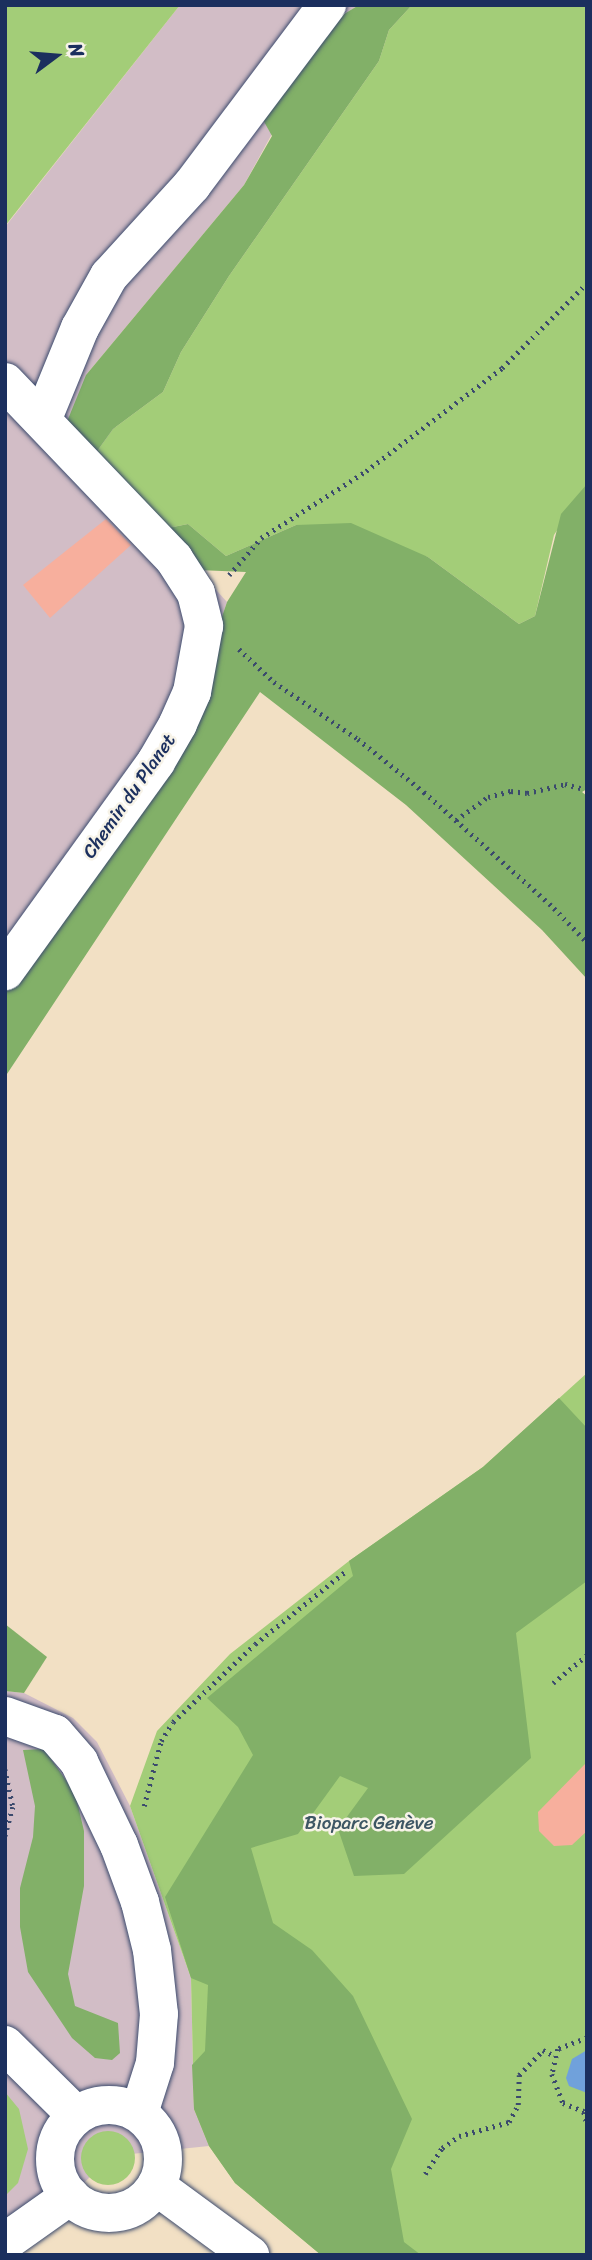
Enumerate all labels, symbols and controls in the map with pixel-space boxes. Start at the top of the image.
north arrow [21,21,91,91]
text: N [59,39,94,61]
street label: Chemin du Planet [78,730,180,862]
park label: Bioparc Genève [305,1812,433,1834]

